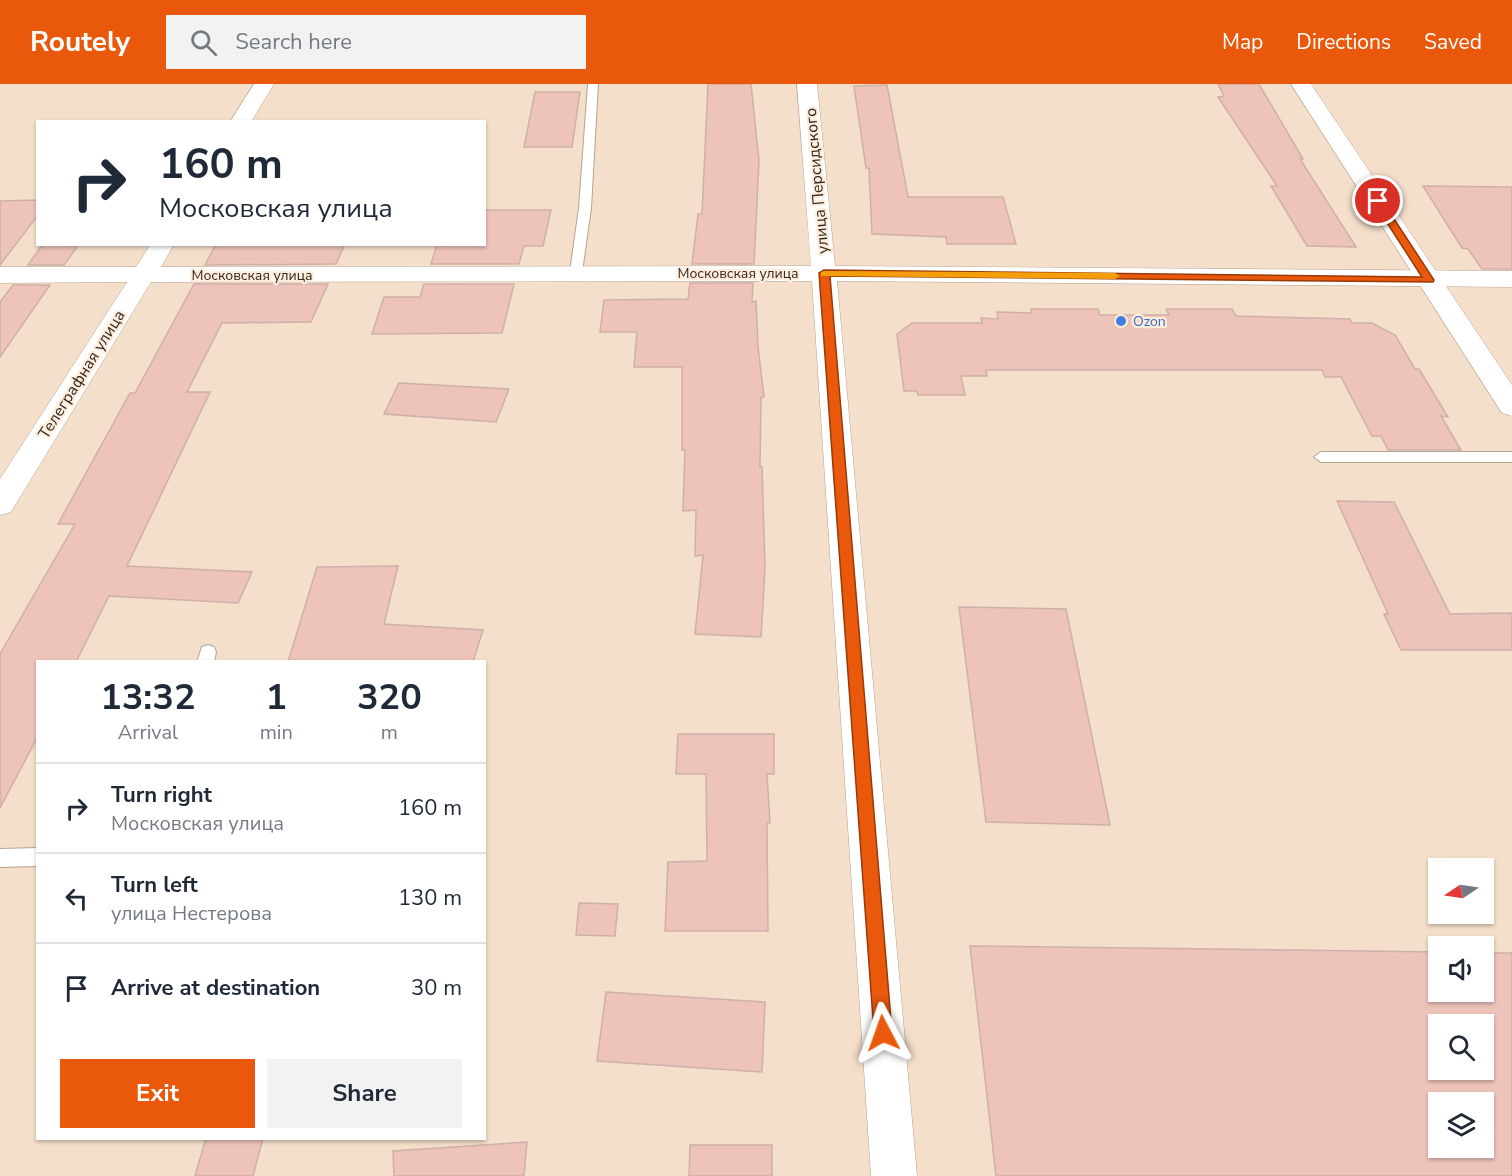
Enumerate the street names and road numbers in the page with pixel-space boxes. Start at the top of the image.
street label: улица Персидского [800,107,834,255]
street label: Московская улица [677,264,799,283]
street label: Московская улица [191,266,313,285]
street label: Телеграфная улица [33,306,130,443]

